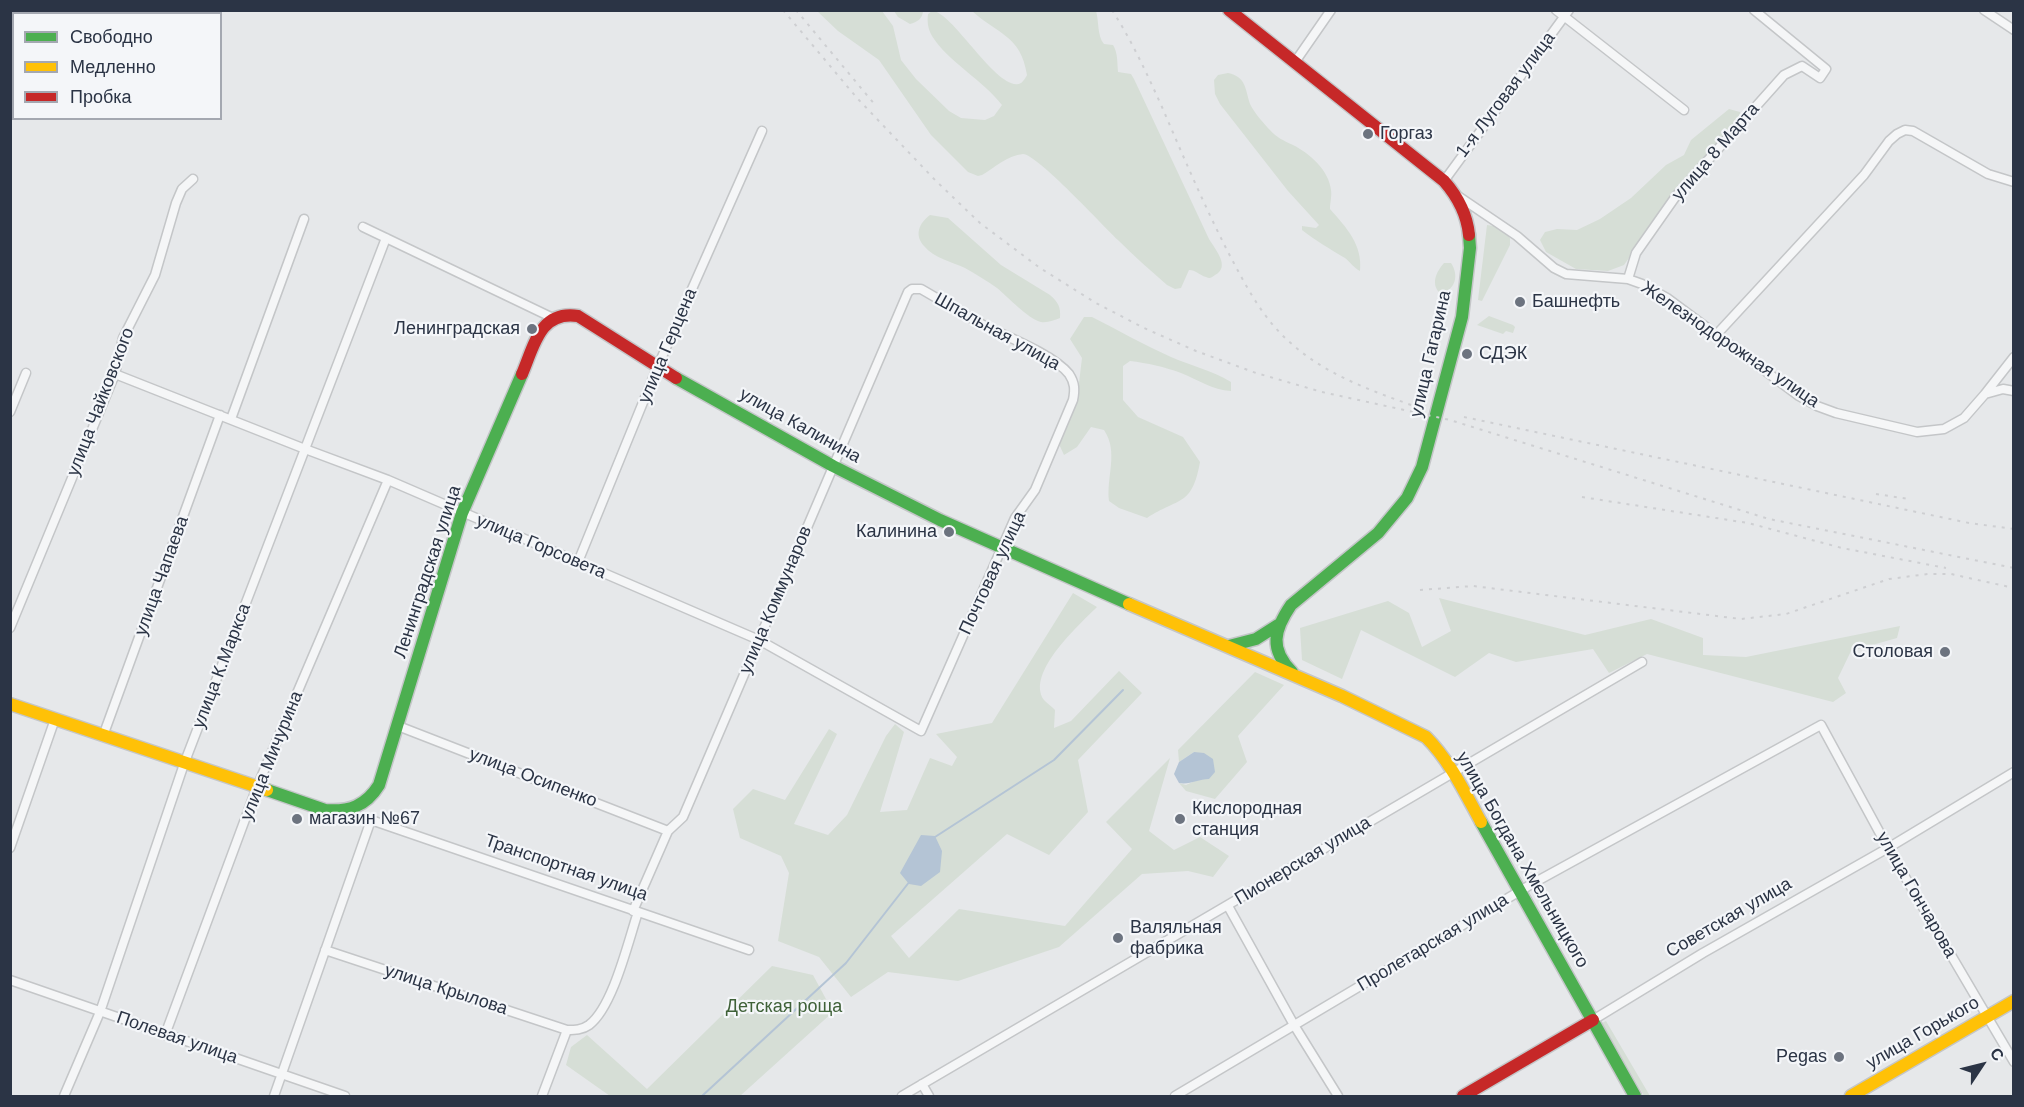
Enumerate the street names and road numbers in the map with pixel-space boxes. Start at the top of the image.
street label: 1-я Луговая улица [1452,28,1560,162]
street label: улица 8 Марта [1668,99,1764,205]
street label: Железнодорожная улица [1637,277,1823,413]
street label: улица Герцена [634,285,702,407]
street label: Шпальная улица [930,289,1064,375]
street label: улица Гагарина [1406,289,1456,419]
street label: улица Чайковского [63,325,139,479]
street label: улица Калинина [736,384,864,468]
street label: Ленинградская улица [390,483,466,661]
street label: Почтовая улица [955,508,1031,638]
street label: улица Горсовета [473,510,609,584]
street label: улица Чапаева [130,513,194,639]
street label: улица Коммунаров [735,523,817,677]
street label: улица К.Маркса [188,600,256,732]
street label: улица Мичурина [236,688,308,824]
street label: улица Осипенко [466,744,600,812]
street label: улица Богдана Хмельницкого [1451,748,1593,972]
street label: Пионерская улица [1231,812,1375,910]
street label: улица Гончарова [1871,828,1961,962]
street label: Транспортная улица [482,830,650,906]
street label: Советская улица [1662,873,1796,963]
street label: Пролетарская улица [1354,889,1512,997]
street label: улица Крылова [382,960,510,1020]
street label: улица Горького [1863,992,1983,1074]
street label: Полевая улица [114,1007,240,1069]

